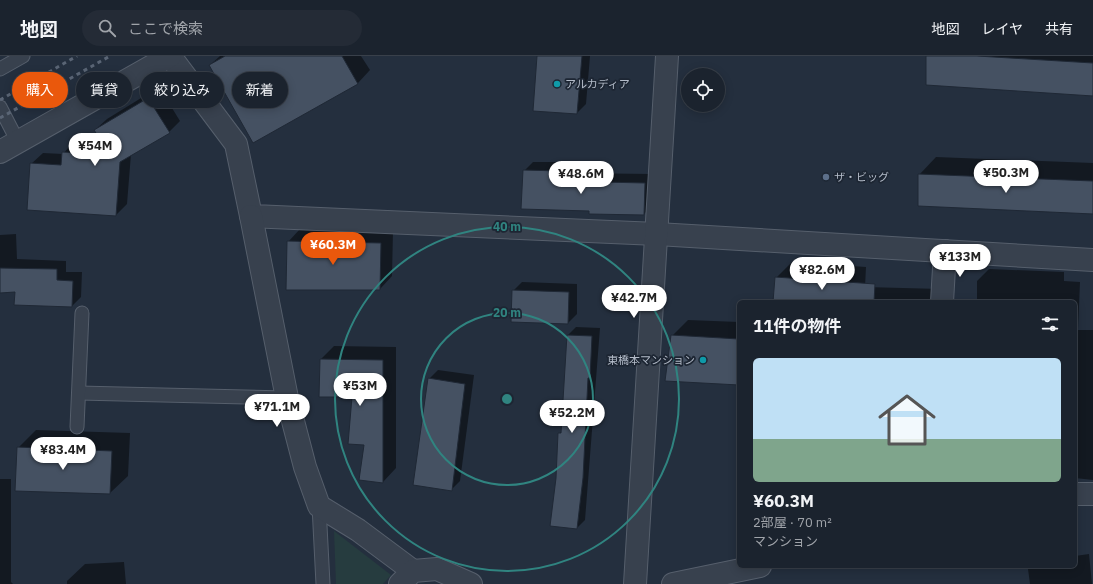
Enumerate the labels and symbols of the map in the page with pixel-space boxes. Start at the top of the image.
place label: アルカディア [565,77,630,91]
marker: アルカディア [552,79,562,89]
pin: ¥54M [71,133,119,167]
pin: ¥50.3M [973,160,1039,194]
pin: ¥48.6M [548,161,614,195]
place label: ザ・ビッグ [834,170,889,184]
marker: ザ・ビッグ [821,172,831,182]
text: 40 m [493,219,521,234]
pin: ¥60.3M [300,232,366,266]
pin: ¥133M [932,244,988,278]
pin: ¥82.6M [789,257,855,291]
pin: ¥42.7M [601,285,667,319]
text: 20 m [493,305,521,320]
place label: 東橋本マンション [607,353,695,367]
marker: 東橋本マンション [698,355,708,365]
pin: ¥53M [336,373,384,407]
centre of rings [500,392,514,406]
pin: ¥71.1M [244,394,310,428]
pin: ¥52.2M [539,400,605,434]
pin: ¥83.4M [30,437,96,471]

